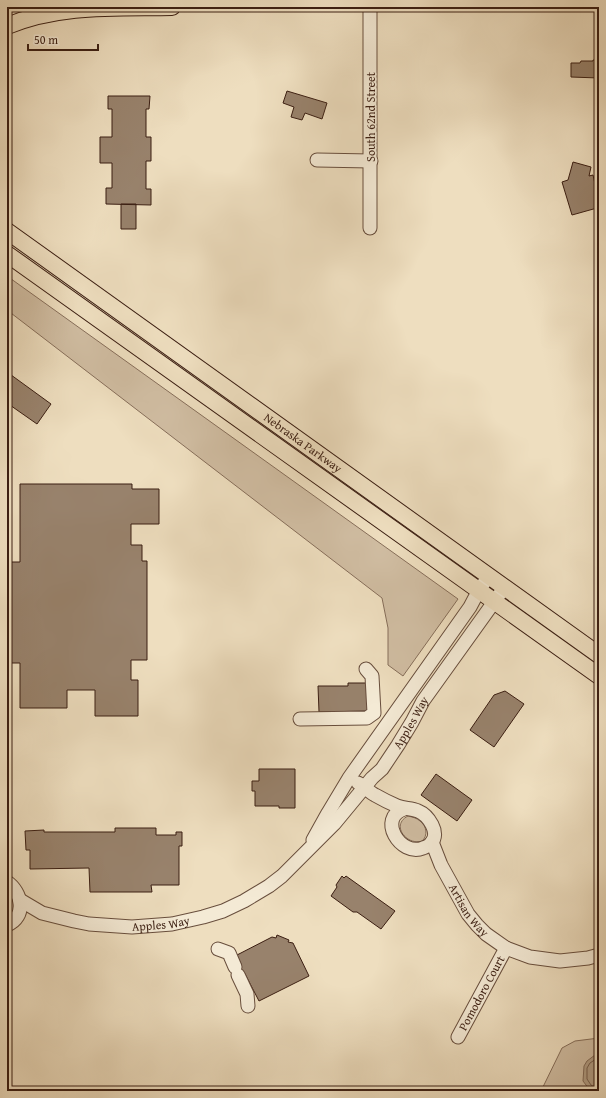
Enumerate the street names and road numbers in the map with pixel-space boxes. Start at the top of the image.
street label: South 62nd Street [362,71,379,162]
street label: Nebraska Parkway [261,409,346,476]
street label: Apples Way [389,692,432,752]
street label: Artisan Way [445,881,493,940]
street label: Apples Way [131,911,191,935]
street label: Pomodoro Court [454,952,509,1033]

